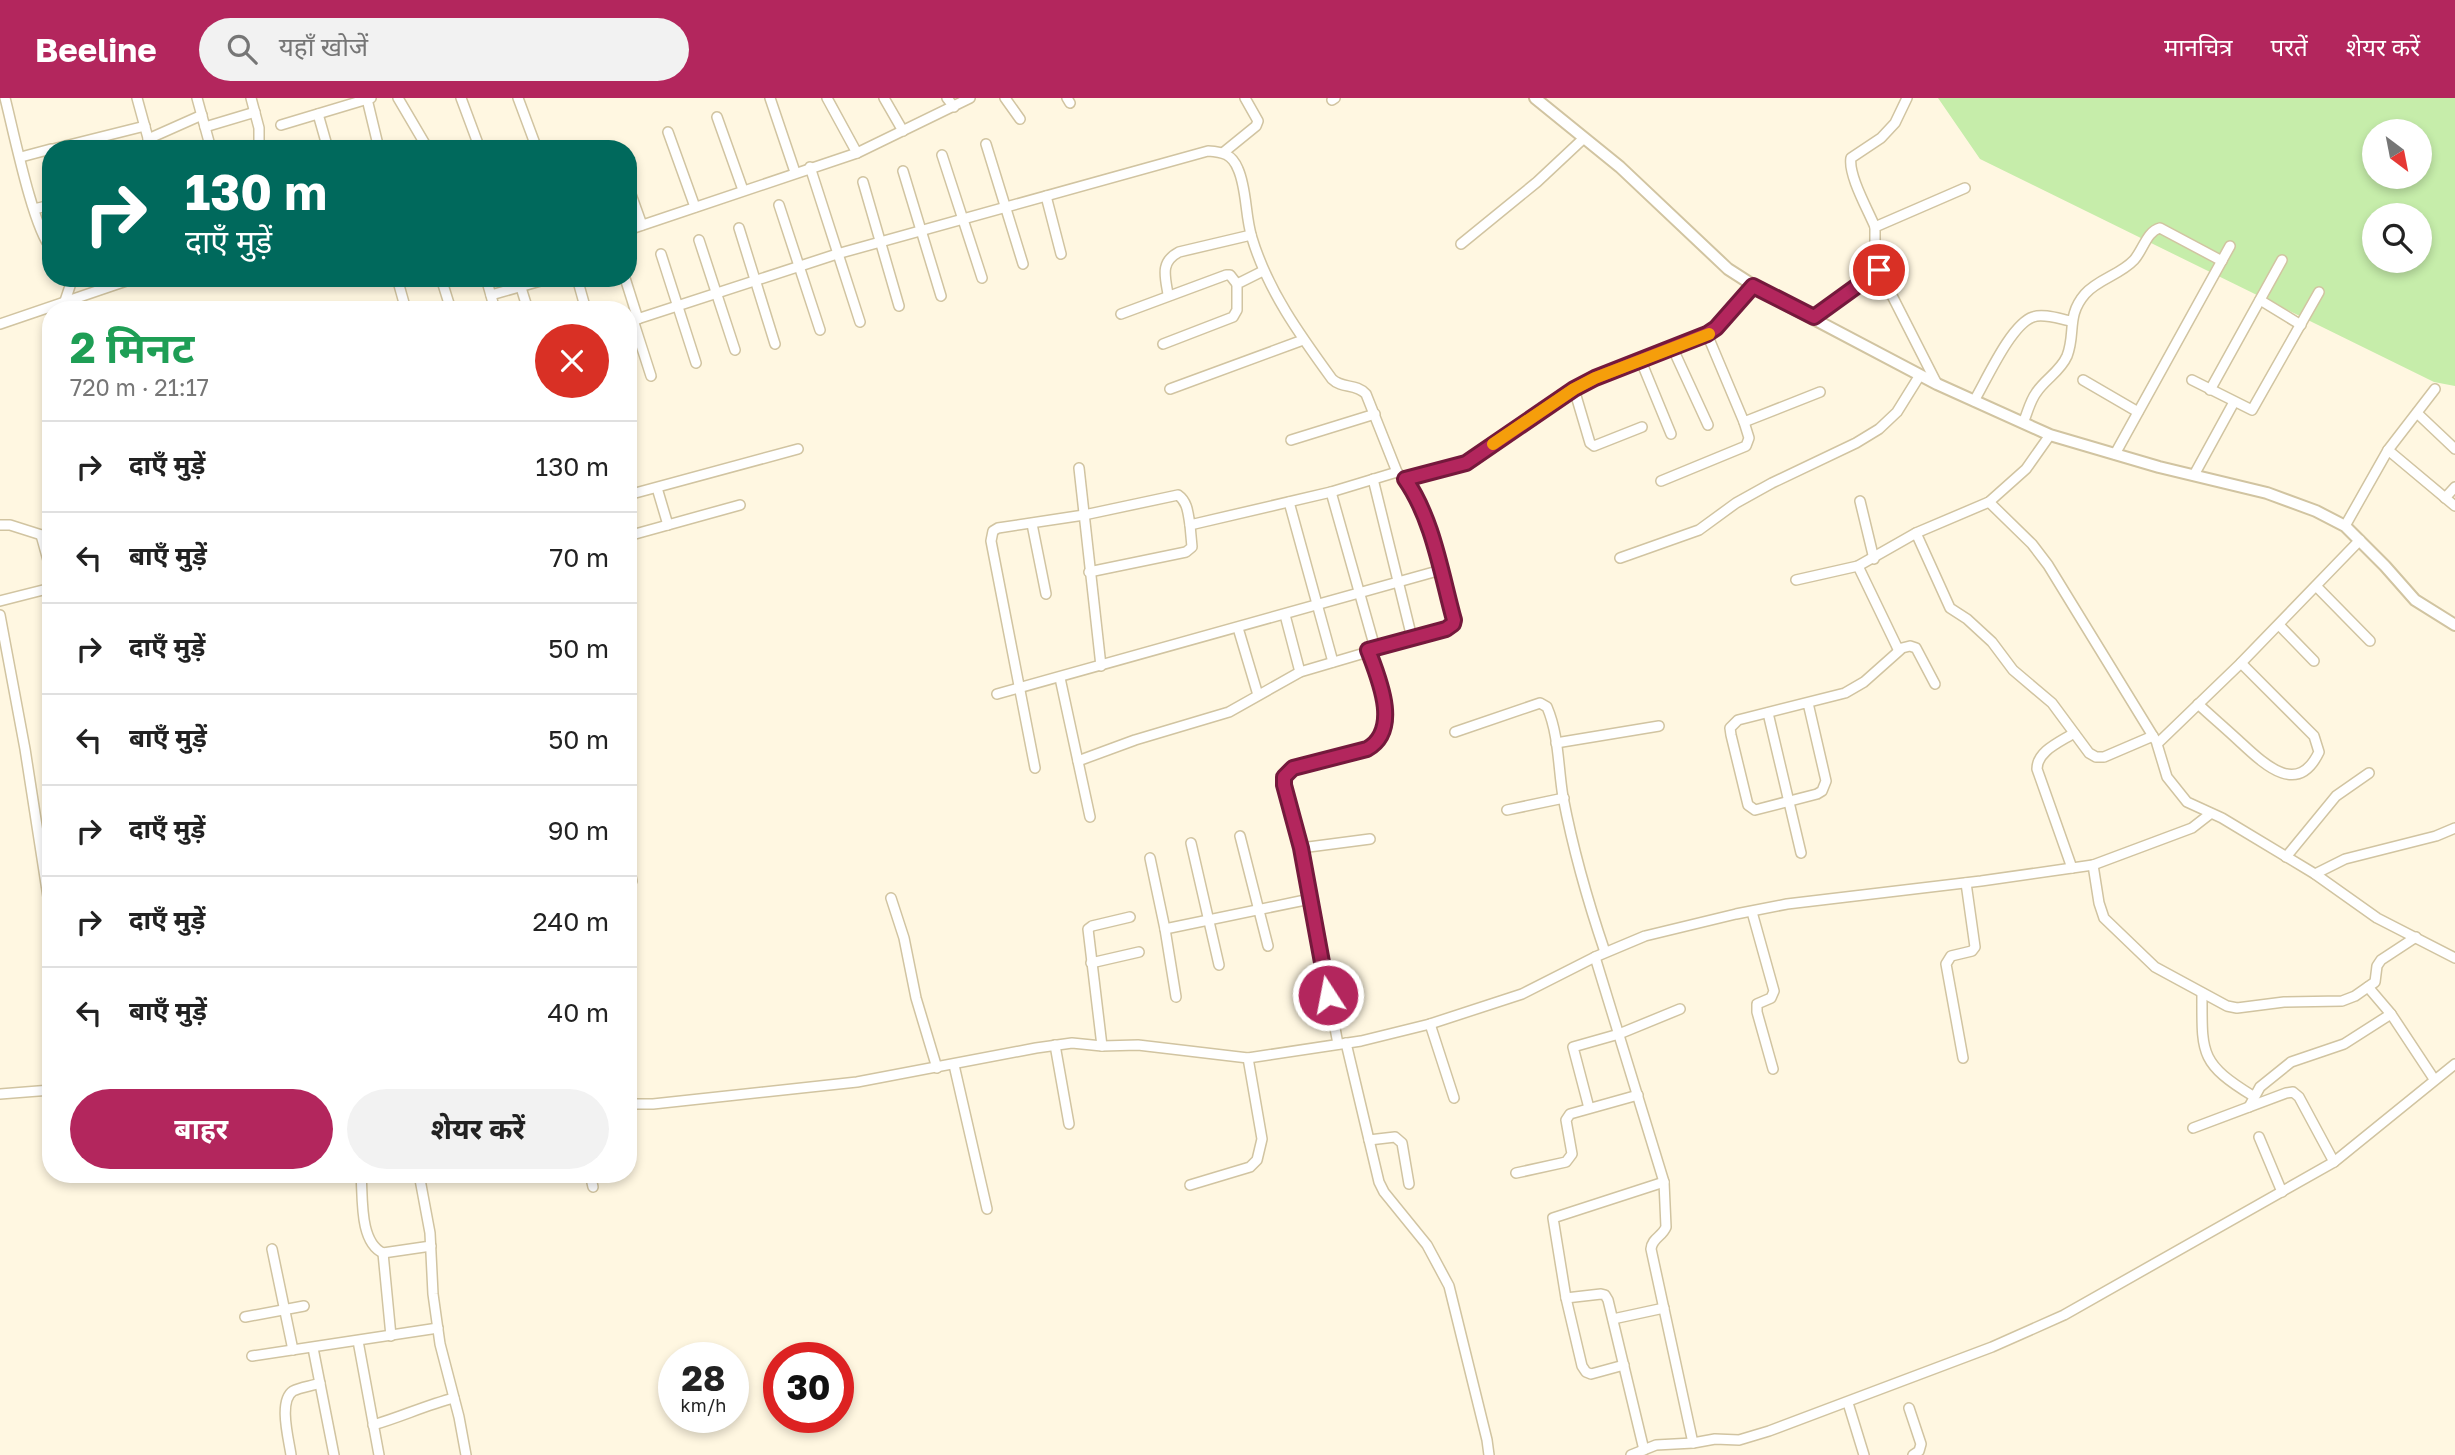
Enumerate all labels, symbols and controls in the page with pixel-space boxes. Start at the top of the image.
search box [199,18,689,81]
text: Beeline [35,30,157,69]
icon: search [223,30,261,68]
text: यहाँ खोजें [279,31,368,62]
text: मानचित्र [2164,32,2233,61]
text: परतें [2271,32,2308,61]
text: शेयर करें [2346,32,2420,61]
north arrow [2362,119,2432,189]
map controls [2362,119,2432,273]
text: 130 m [185,162,327,221]
icon: right [70,168,161,259]
button: search [2362,203,2432,273]
text: दाएँ मुड़ें [185,222,272,260]
pin [1849,240,1909,300]
icon: arrive [1860,251,1898,289]
text: 2 मिनट [70,322,194,372]
button: close [535,324,609,398]
text: 720 m · 21:17 [70,373,209,401]
icon: right [70,448,108,486]
text: दाएँ मुड़ें [129,449,205,480]
text: 130 m [536,451,609,482]
icon: left [70,539,108,577]
text: बाएँ मुड़ें [129,540,207,571]
text: 70 m [550,542,609,573]
icon: right [70,630,108,668]
text: दाएँ मुड़ें [129,631,205,662]
text: 50 m [548,633,609,664]
icon: left [70,721,108,759]
text: बाएँ मुड़ें [129,722,207,753]
text: 50 m [548,724,609,755]
icon: right [70,812,108,850]
text: दाएँ मुड़ें [129,813,205,844]
text: 90 m [548,815,609,846]
icon: right [70,903,108,941]
text: दाएँ मुड़ें [129,904,205,935]
text: 240 m [532,906,609,937]
position arrow [1291,958,1365,1032]
icon: left [70,994,108,1032]
text: बाएँ मुड़ें [129,995,207,1026]
text: 40 m [548,997,609,1028]
button: बाहर [70,1089,333,1169]
button: शेयर करें [347,1089,609,1169]
speed limit sign: 30 [763,1342,854,1433]
text: 28 [682,1357,725,1399]
text: km/h [681,1394,726,1416]

